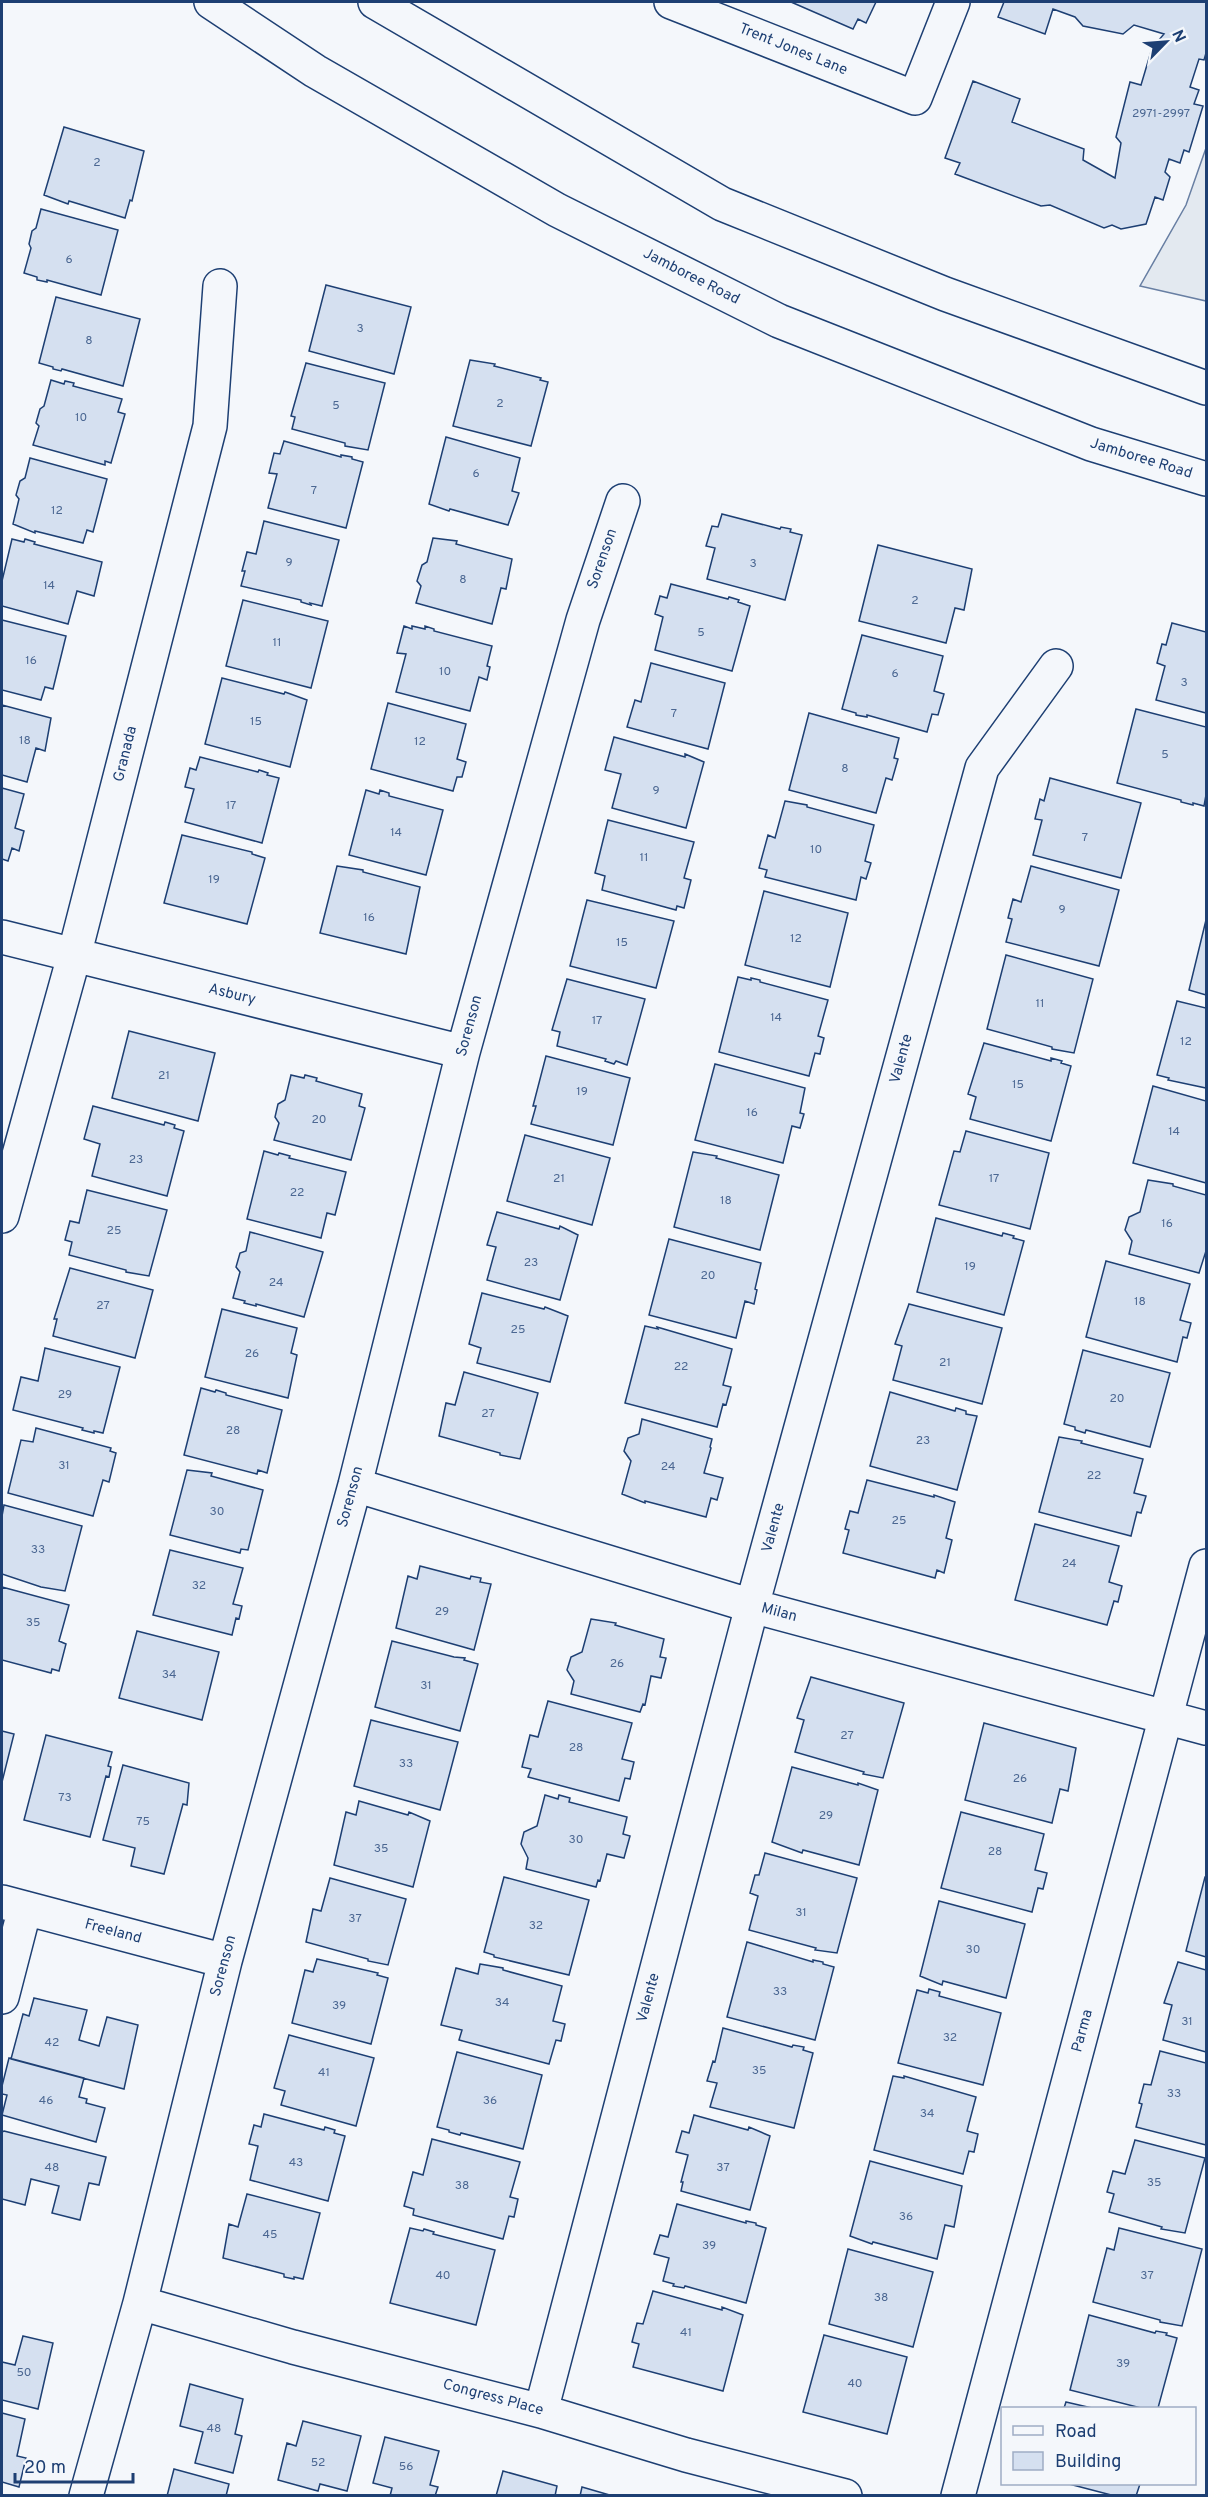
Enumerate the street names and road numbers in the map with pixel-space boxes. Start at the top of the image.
street label: Trent Jones Lane [736,20,850,80]
street label: Jamboree Road [639,244,743,310]
street label: Jamboree Road [1088,434,1194,484]
street label: Sorenson [584,526,622,592]
street label: Granada [110,724,142,784]
street label: Asbury [206,980,258,1010]
street label: Sorenson [453,993,487,1059]
street label: Valente [886,1032,918,1086]
street label: Sorenson [334,1464,368,1530]
street label: Valente [758,1501,790,1555]
street label: Milan [759,1599,799,1627]
street label: Freeland [82,1915,144,1949]
street label: Sorenson [207,1933,241,1999]
street label: Valente [633,1971,665,2025]
street label: Parma [1068,2007,1098,2055]
street label: Congress Place [441,2375,545,2421]

